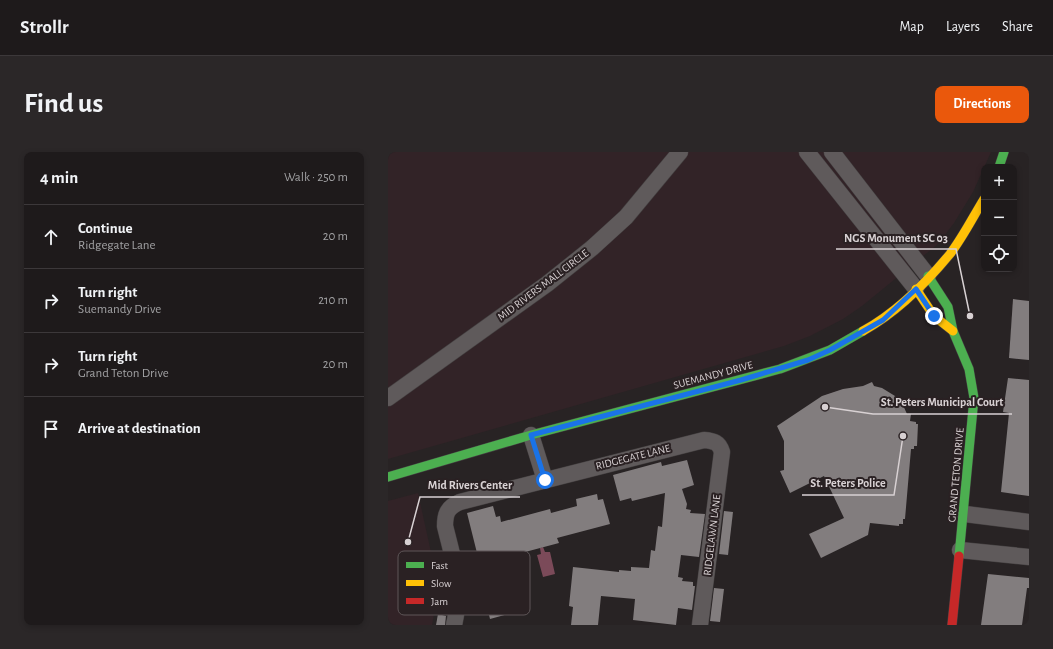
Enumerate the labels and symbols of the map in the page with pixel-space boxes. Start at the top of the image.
callout: NGS Monument SC 03 [836,225,956,249]
text: NGS Monument SC 03 [844,232,948,244]
street label: MID RIVERS MALL CIRCLE [496,247,591,323]
route end [925,307,943,325]
street label: SUEMANDY DRIVE [672,359,755,391]
callout: St. Peters Municipal Court [873,390,1012,414]
text: St. Peters Municipal Court [881,396,1003,408]
street label: GRAND TETON DRIVE [946,427,966,523]
street label: RIDGEGATE LANE [595,442,672,472]
route start [536,471,554,489]
callout: St. Peters Police [802,471,894,495]
callout: Mid Rivers Center [420,473,520,497]
text: St. Peters Police [810,477,886,489]
text: Mid Rivers Center [428,479,513,491]
street label: RIDGELAWN LANE [702,493,723,576]
legend [398,551,530,615]
text: Fast [431,560,449,571]
text: Slow [431,578,452,589]
text: Jam [431,596,448,607]

